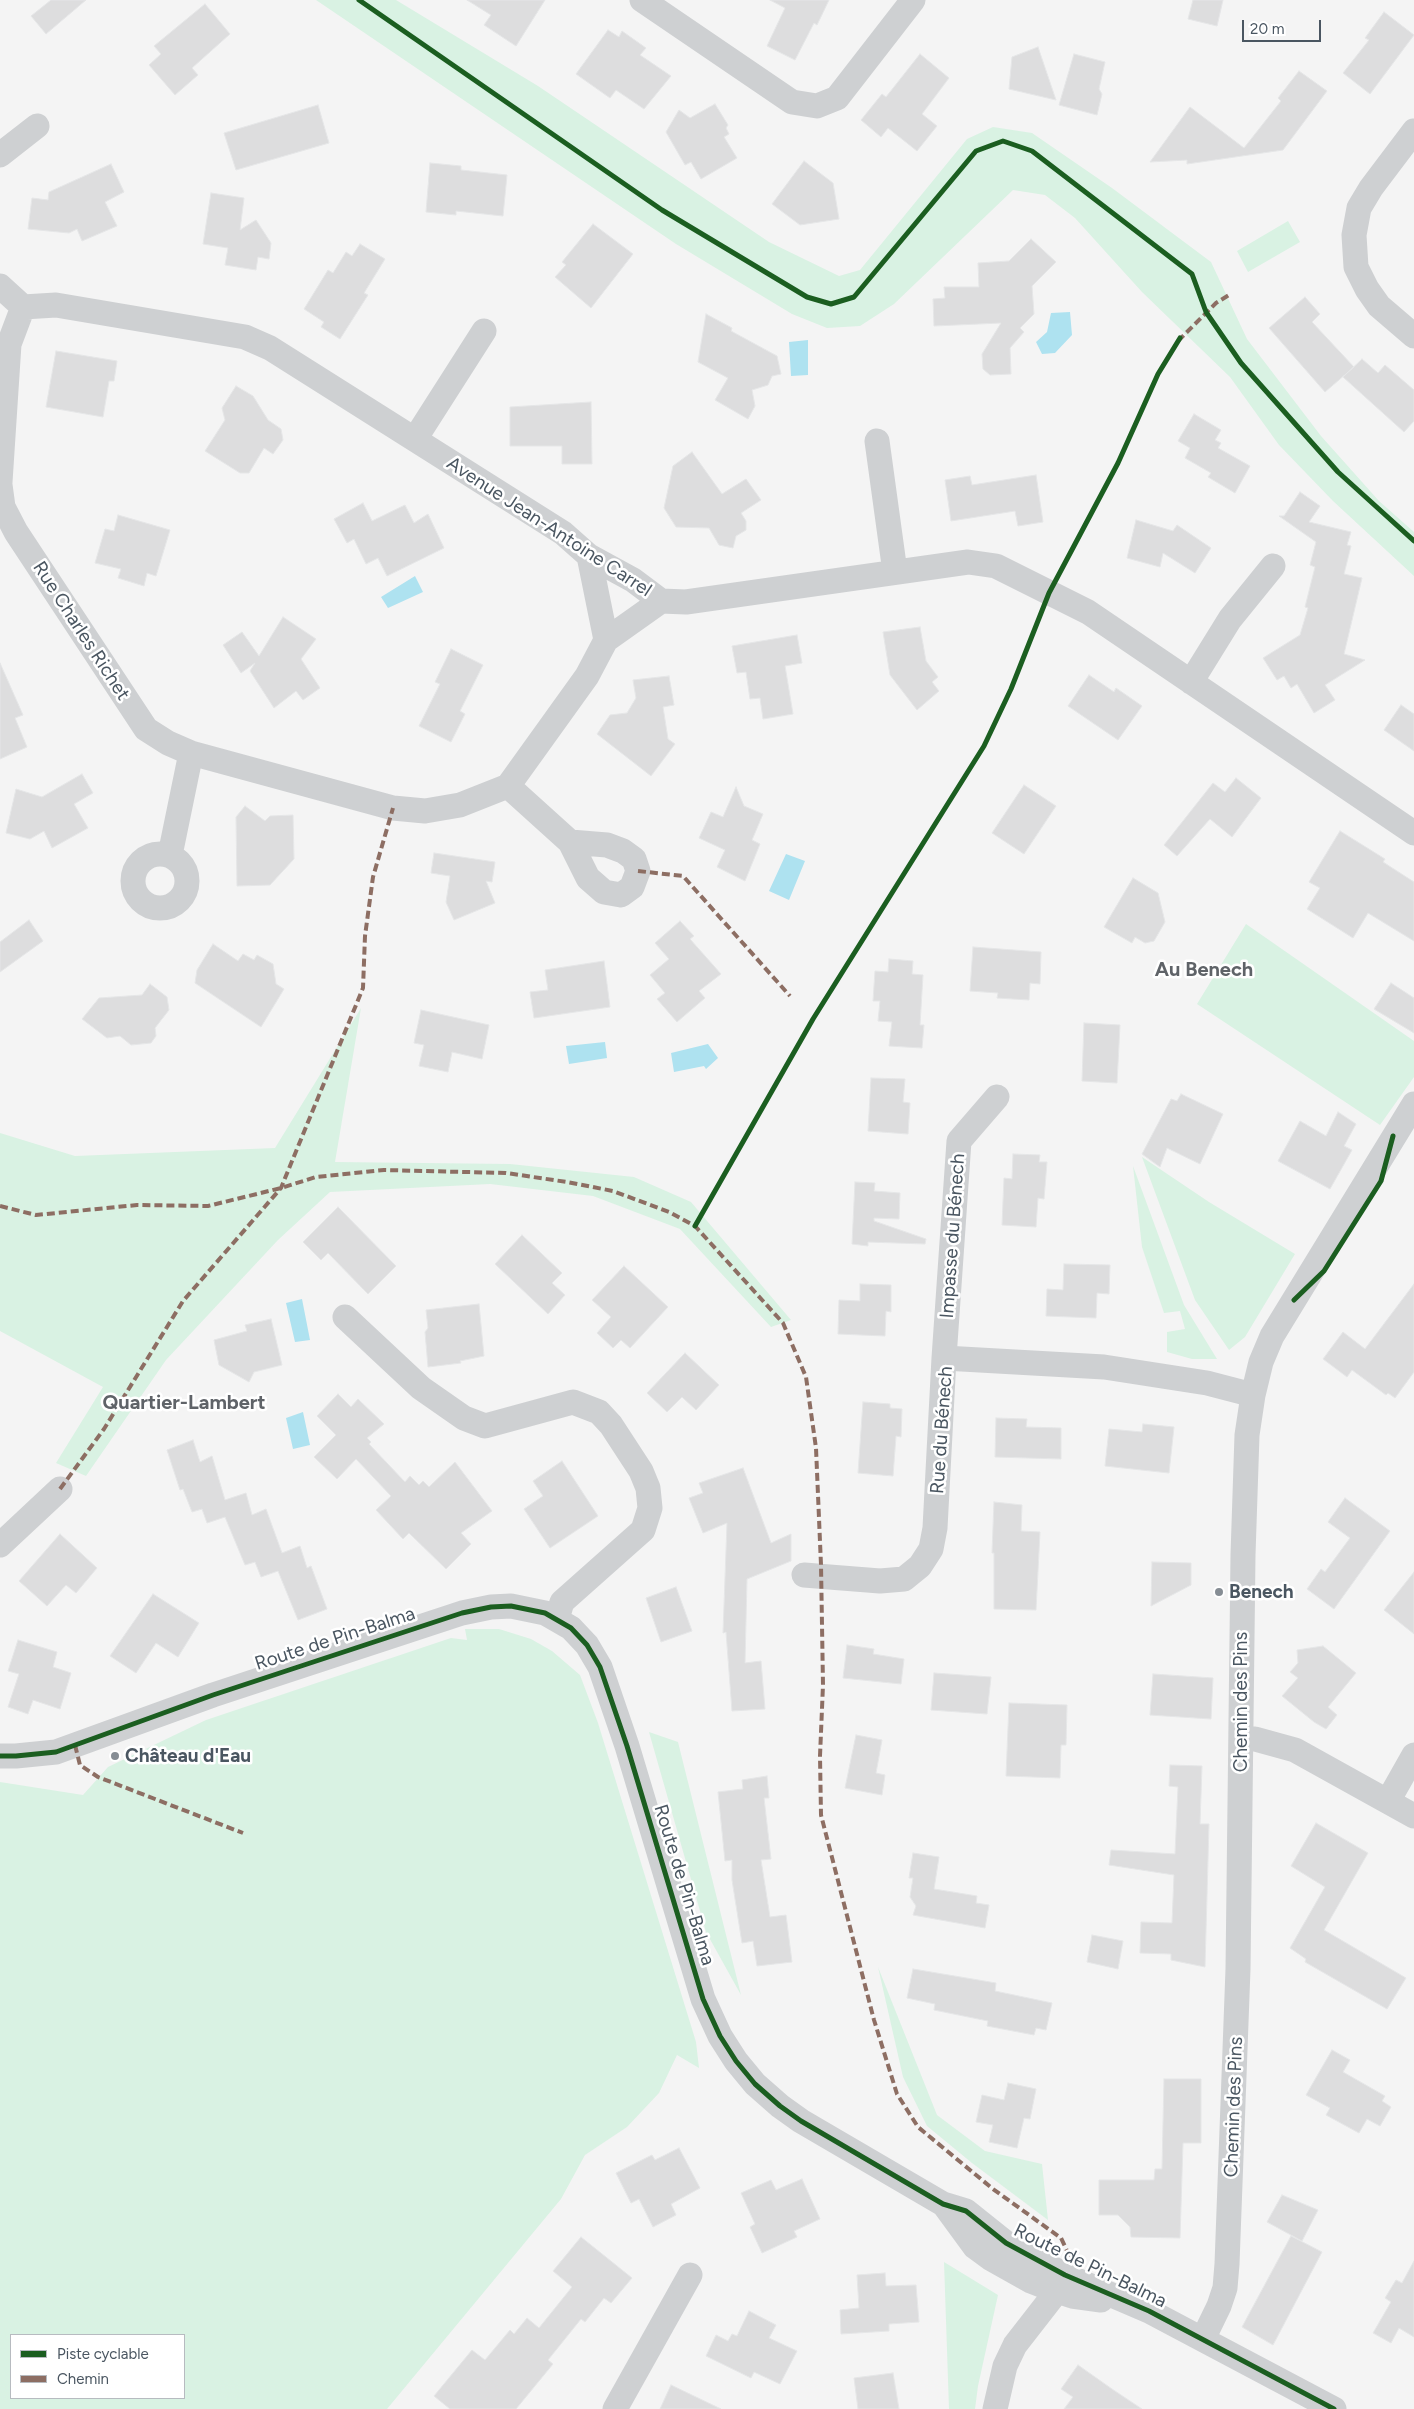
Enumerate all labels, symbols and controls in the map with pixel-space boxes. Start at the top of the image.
scale bar [1244,10,1323,42]
text: 20 m [1250,20,1284,38]
street label: Avenue Jean-Antoine Carrel [442,452,656,602]
street label: Rue Charles Richet [28,557,134,705]
district label: Au Benech [1155,958,1253,982]
street label: Impasse du Bénech [936,1153,970,1319]
street label: Rue du Bénech [926,1365,958,1495]
district label: Quartier-Lambert [103,1391,265,1415]
place label: Benech [1229,1581,1294,1603]
marker: Benech [1213,1586,1225,1598]
street label: Route de Pin-Balma [252,1602,418,1676]
street label: Chemin des Pins [1230,1632,1252,1772]
place label: Château d'Eau [125,1745,251,1767]
marker: Château d'Eau [109,1750,121,1762]
street label: Route de Pin-Balma [649,1802,719,1968]
street label: Chemin des Pins [1220,2036,1248,2178]
street label: Route de Pin-Balma [1010,2219,1170,2313]
legend [10,2334,185,2399]
text: Piste cyclable [57,2345,149,2363]
text: Chemin [57,2370,109,2388]

